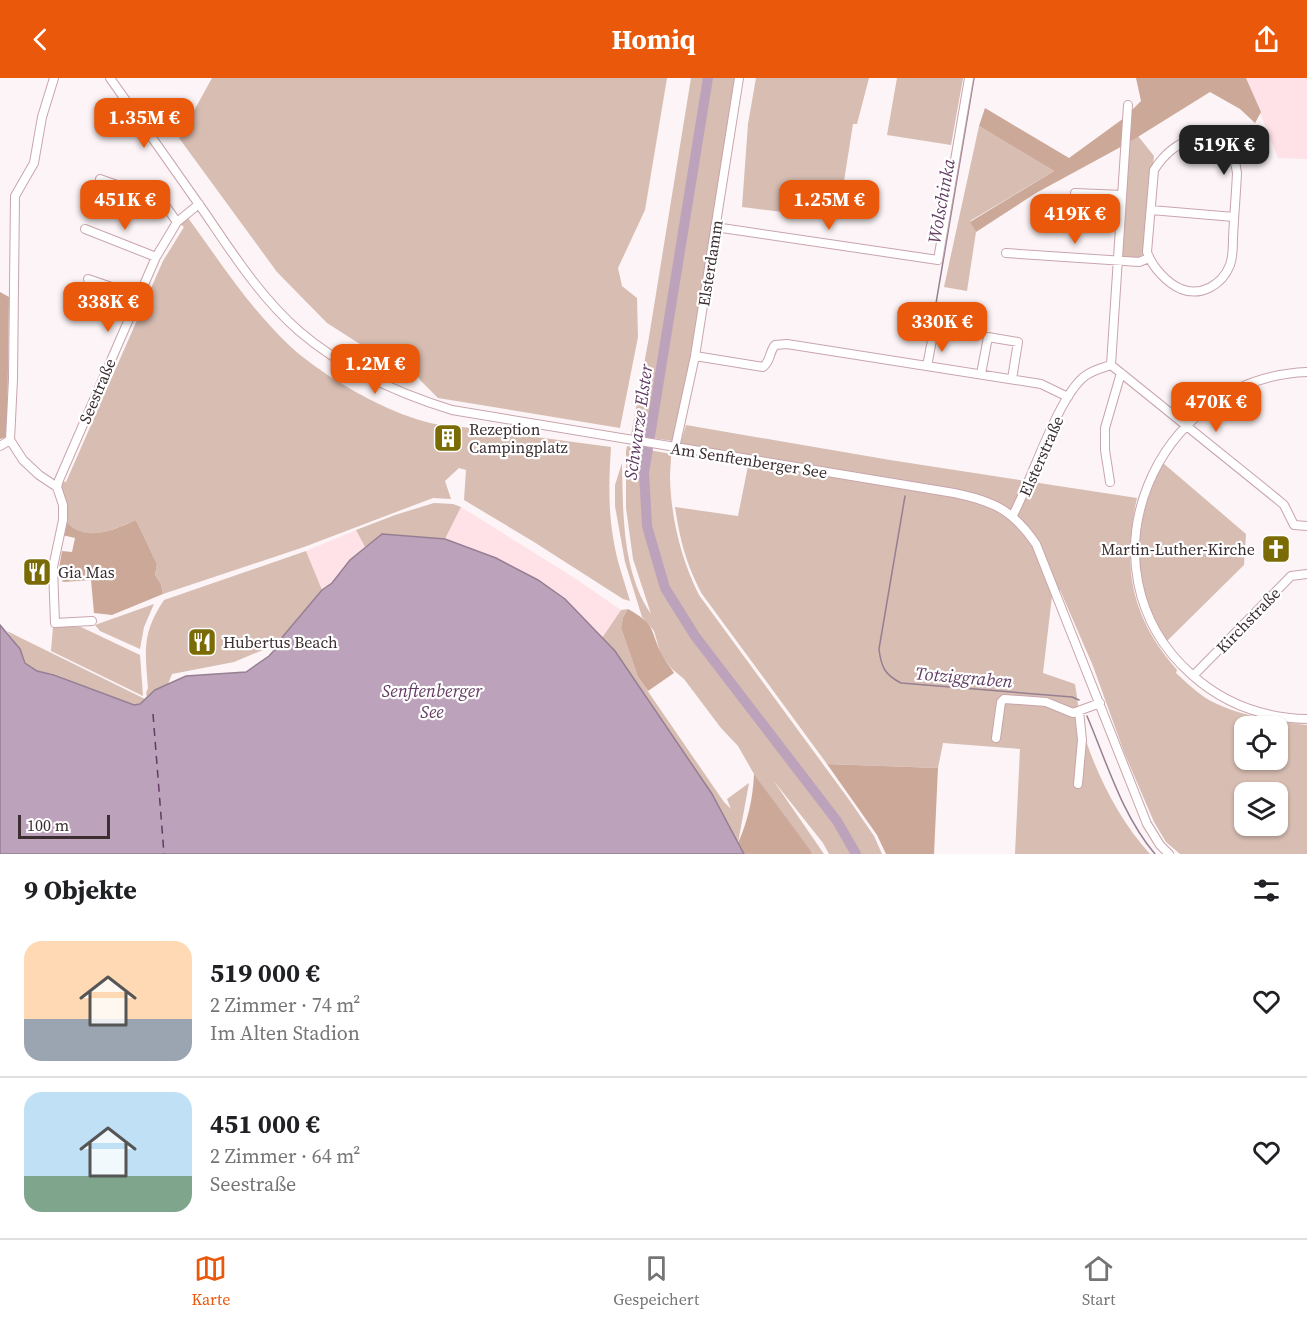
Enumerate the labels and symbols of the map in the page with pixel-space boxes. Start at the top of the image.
pin: 1.35M € [89,98,199,149]
pin: 519K € [1175,125,1273,176]
water label: Wolschinka [921,156,961,245]
pin: 451K € [76,180,174,231]
pin: 1.25M € [774,180,884,231]
pin: 419K € [1026,194,1124,245]
street label: Elsterdamm [692,218,728,308]
pin: 338K € [59,282,157,333]
pin: 330K € [893,302,991,353]
pin: 1.2M € [326,344,424,395]
street label: Seestraße [73,355,121,427]
water label: Schwarze Elster [618,362,659,481]
pin: 470K € [1167,382,1265,433]
street label: Elsterstraße [1013,412,1069,500]
place label: Rezeption Campingplatz [469,418,568,458]
building icon: Rezeption Campingplatz [432,422,464,454]
street label: Am Senftenberger See [669,437,829,483]
church icon: Martin-Luther-Kirche [1260,533,1292,565]
place label: Martin-Luther-Kirche [1101,538,1255,560]
restaurant icon: Gia Mas [21,556,53,588]
place label: Gia Mas [58,561,115,583]
street label: Kirchstraße [1211,582,1285,658]
restaurant icon: Hubertus Beach [186,626,218,658]
place label: Hubertus Beach [223,631,338,653]
water label: Totziggraben [914,660,1014,694]
water label: Senftenberger See [382,678,483,724]
scale bar [18,812,110,840]

